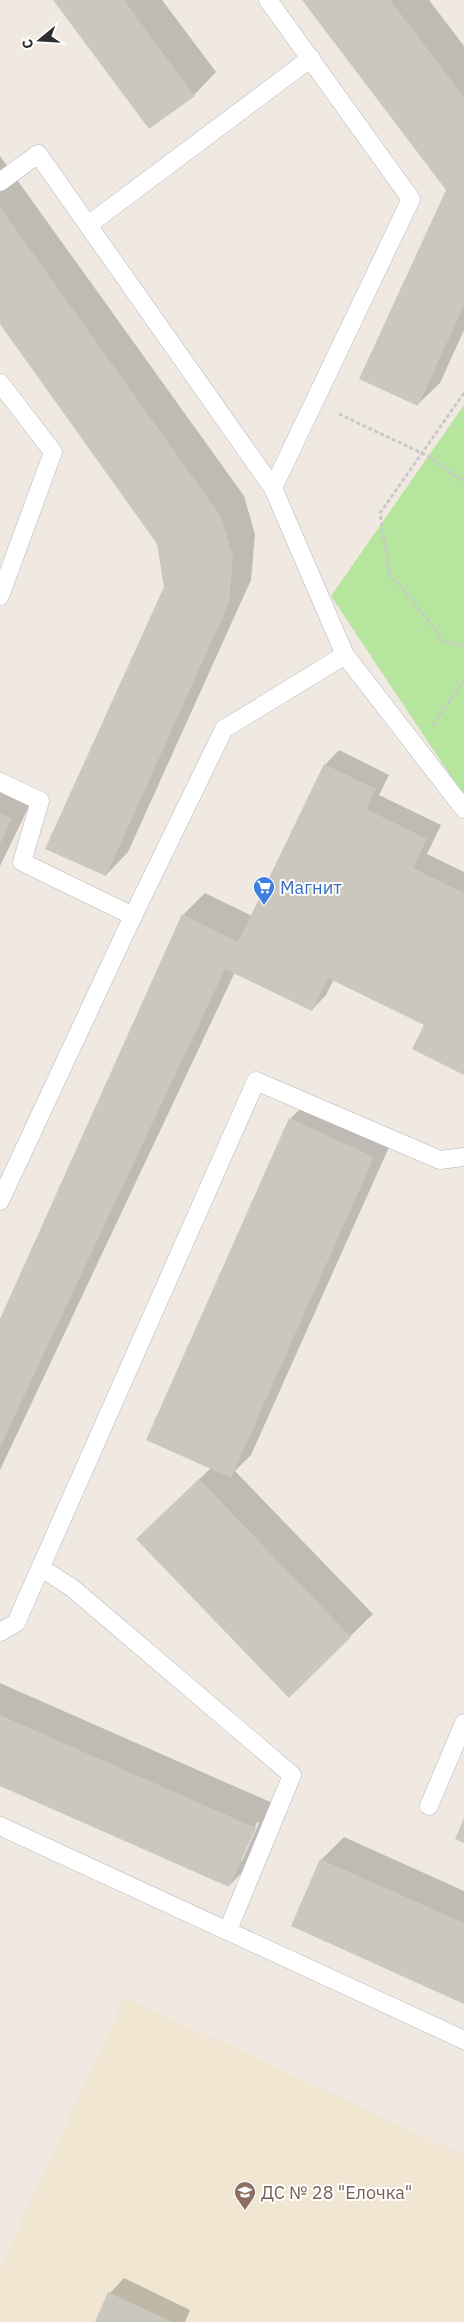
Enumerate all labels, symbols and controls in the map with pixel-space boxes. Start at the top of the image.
north arrow [15,15,65,65]
text: С [18,37,38,51]
supermarket icon: Магнит [252,875,276,906]
place label: Магнит [280,876,342,899]
school or university icon: ДС № 28 "Елочка" [233,2180,257,2211]
place label: ДС № 28 "Елочка" [261,2181,412,2204]

